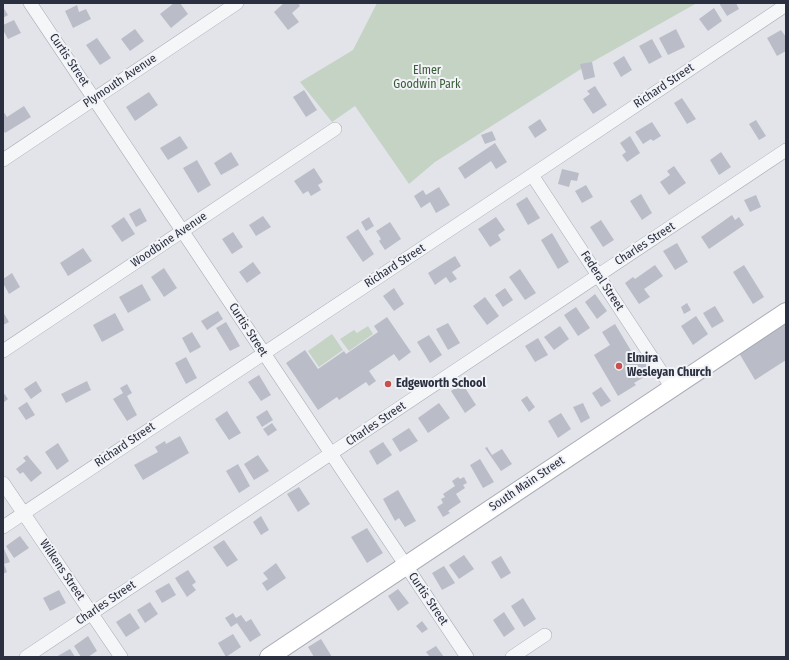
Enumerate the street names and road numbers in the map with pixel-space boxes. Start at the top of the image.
street label: Curtis Street [46,31,92,89]
street label: Plymouth Avenue [81,51,159,111]
street label: Richard Street [631,61,697,111]
street label: Woodbine Avenue [128,209,210,271]
street label: Charles Street [612,219,678,269]
street label: Richard Street [362,241,428,291]
street label: Federal Street [577,248,627,314]
street label: Curtis Street [225,301,271,359]
street label: Charles Street [343,399,409,449]
street label: Richard Street [92,420,158,470]
street label: South Main Street [487,454,567,514]
street label: Wilkens Street [36,537,88,603]
street label: Curtis Street [405,570,451,628]
street label: Charles Street [73,578,139,628]

